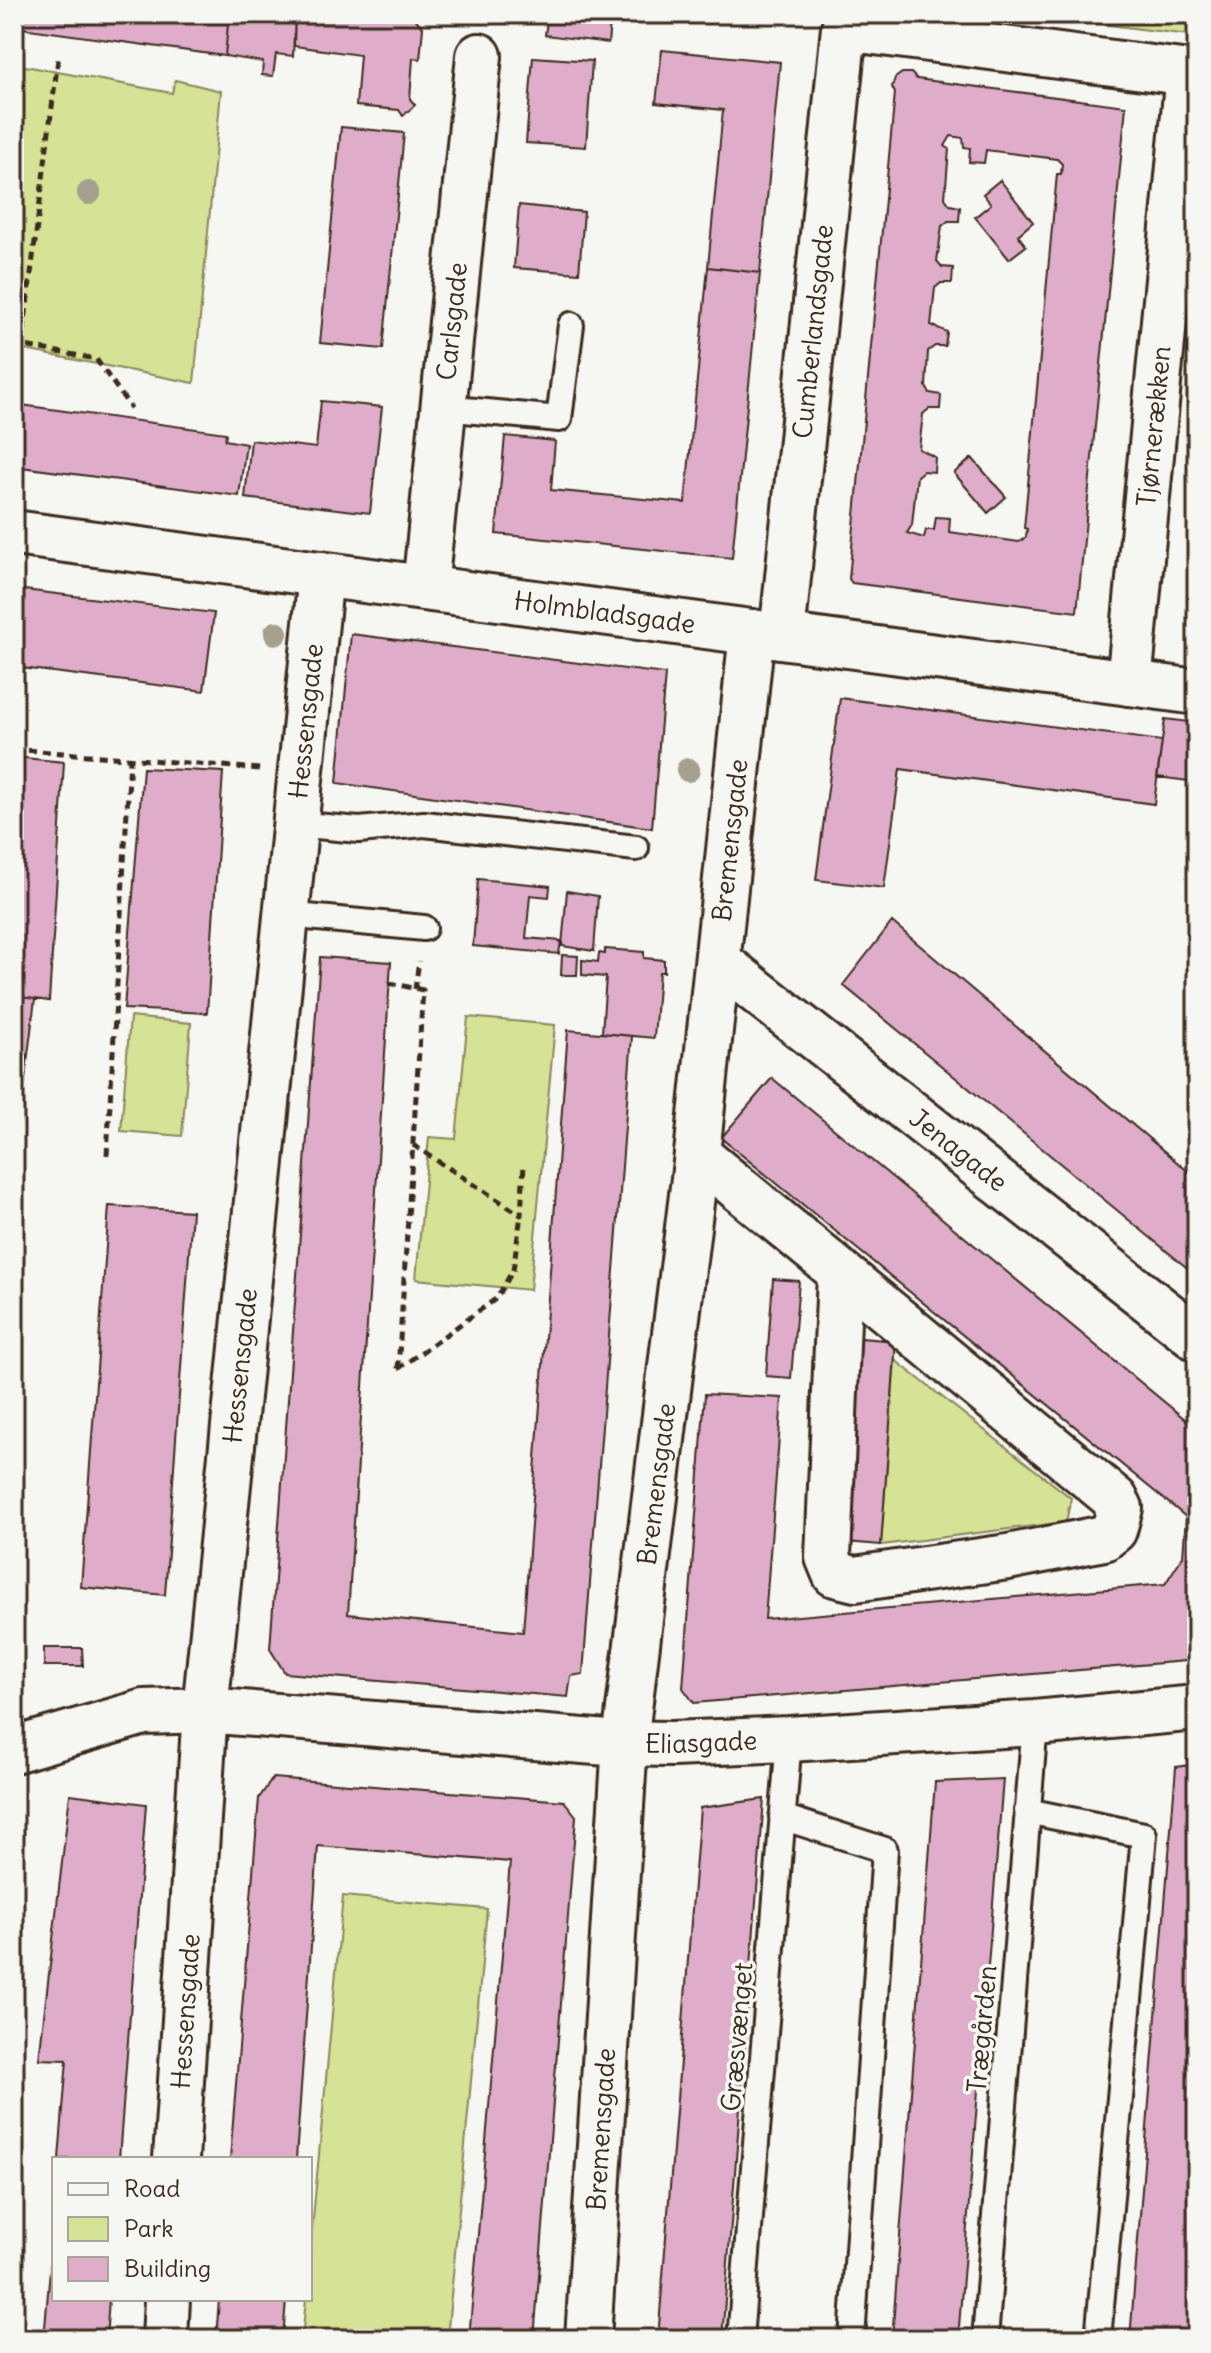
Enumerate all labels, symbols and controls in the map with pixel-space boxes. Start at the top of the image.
street label: Cumberlandsgade [785,223,840,440]
street label: Carlsgade [429,261,474,382]
street label: Tjørnerækken [1129,344,1178,508]
street label: Holmbladsgade [512,583,697,640]
street label: Hessensgade [281,642,330,800]
street label: Bremensgade [705,757,755,923]
street label: Jenagade [903,1101,1014,1199]
street label: Hessensgade [215,1287,264,1445]
street label: Bremensgade [630,1401,682,1567]
street label: Eliasgade [645,1723,758,1760]
street label: Hessensgade [164,1933,207,2090]
street label: Græsvænget [714,1961,759,2113]
street label: Trægården [959,1964,1004,2094]
street label: Bremensgade [579,2047,622,2212]
legend [52,2157,312,2301]
text: Road [124,2173,180,2203]
text: Park [124,2213,174,2243]
text: Building [124,2253,211,2283]

